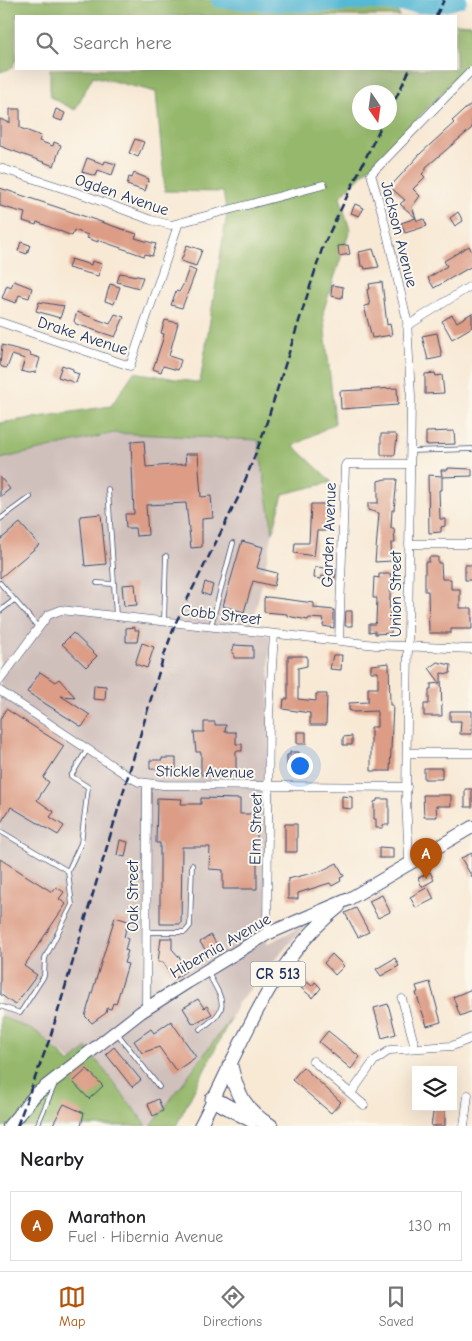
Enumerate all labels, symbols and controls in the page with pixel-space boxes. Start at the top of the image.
search box [15,15,457,70]
icon: search [33,29,61,57]
text: Search here [73,32,172,54]
north arrow [352,85,397,130]
street label: Ogden Avenue [72,170,171,219]
street label: Jackson Avenue [377,179,421,289]
street label: Drake Avenue [35,313,130,359]
street label: Garden Avenue [318,482,340,588]
street label: Union Street [387,550,405,637]
street label: Cobb Street [180,601,262,629]
your location [287,753,313,779]
street label: Stickle Avenue [156,762,254,782]
street label: Elm Street [246,793,266,865]
pin: A [410,838,442,879]
street label: Oak Street [124,860,142,932]
street label: Hibernia Avenue [167,910,274,982]
road number: CR 513 [250,962,306,986]
map controls [412,1066,457,1111]
button: layers [412,1066,457,1111]
text: Nearby [20,1147,84,1171]
text: Marathon [68,1206,146,1228]
text: A [33,1217,41,1235]
text: 130 m [408,1217,451,1235]
text: Fuel · Hibernia Avenue [68,1228,223,1246]
tab: Map [58,1283,86,1330]
tab: Directions [203,1283,262,1330]
tab: Saved [379,1283,414,1330]

